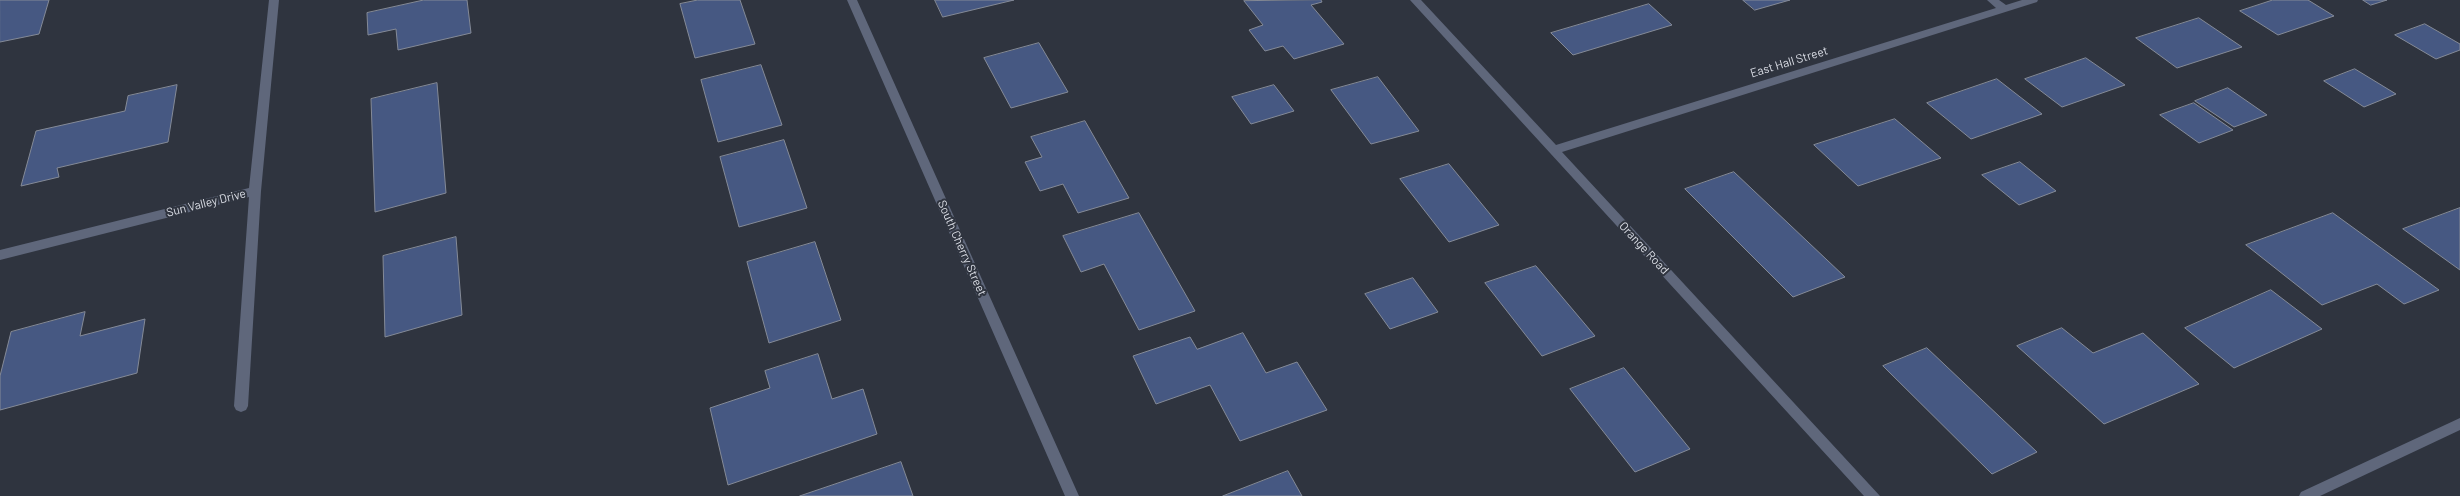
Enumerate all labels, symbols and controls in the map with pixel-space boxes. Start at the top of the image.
street label: East Hall Street [1748,43,1830,81]
street label: Sun Valley Drive [165,186,247,220]
street label: South Cherry Street [934,198,990,298]
street label: Orange Road [1616,219,1672,277]

